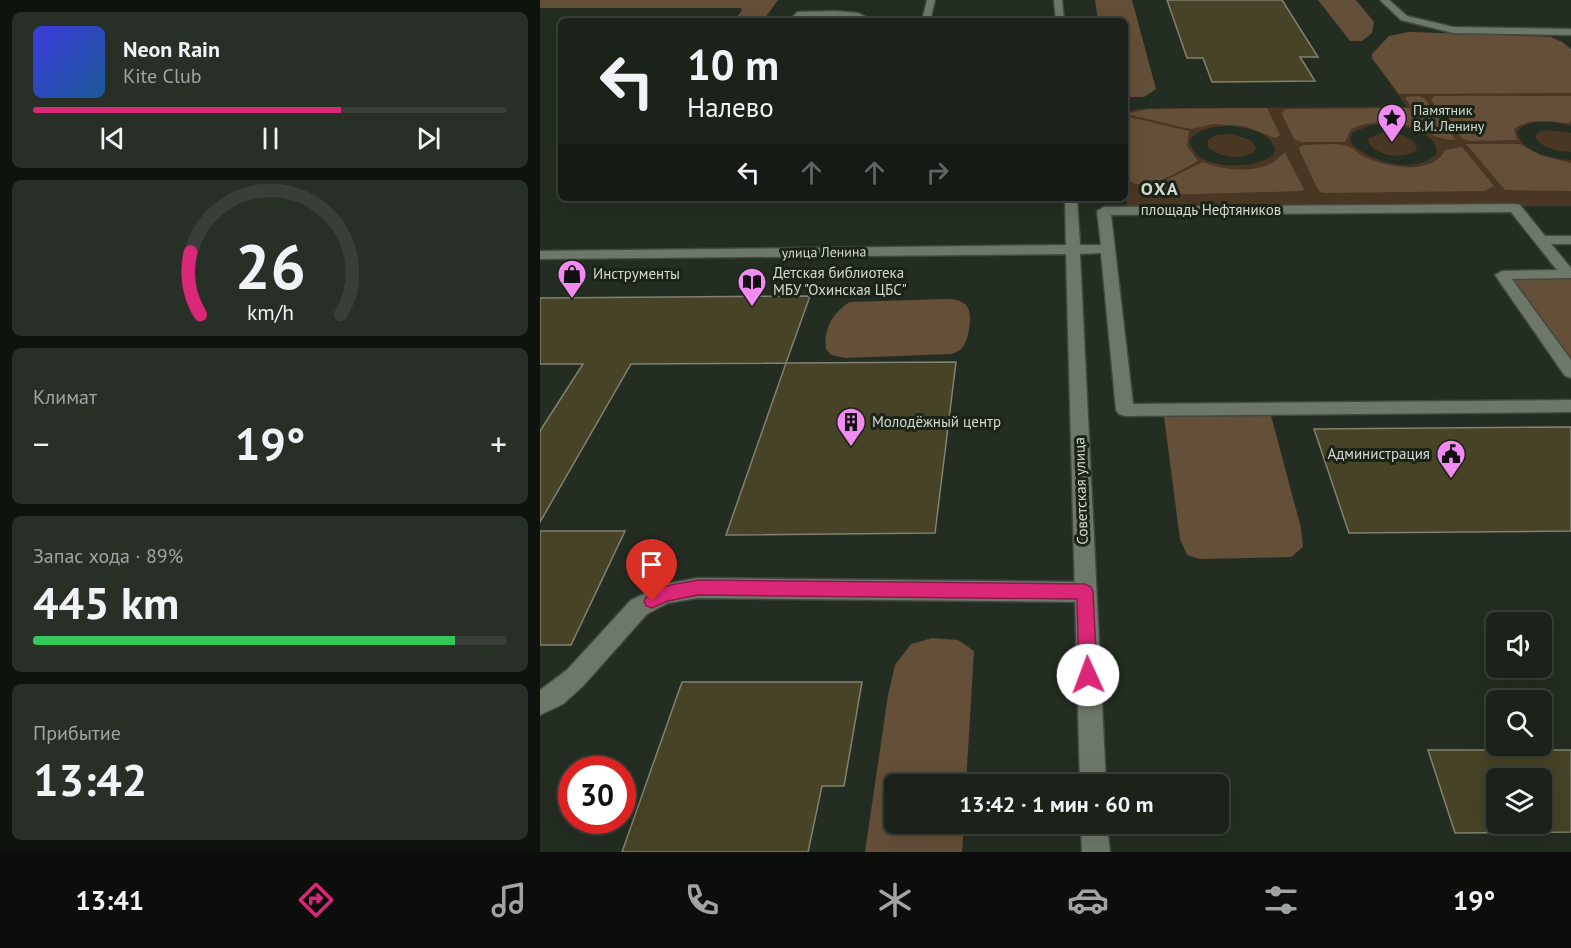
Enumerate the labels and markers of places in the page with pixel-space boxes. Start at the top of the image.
place label: Памятник В.И. Ленину [1413,101,1485,135]
place icon: Памятник В.И. Ленину [1376,102,1408,144]
shop icon: Инструменты [556,258,588,300]
place label: Детская библиотека МБУ "Охинская ЦБС" [773,263,907,299]
place label: Инструменты [593,264,680,283]
library icon: Детская библиотека МБУ "Охинская ЦБС" [736,266,768,308]
building icon: Молодёжный центр [835,406,867,448]
place label: Молодёжный центр [872,412,1001,431]
public building icon: Администрация [1435,438,1467,480]
place label: Администрация [1327,444,1430,463]
pin [626,539,677,601]

